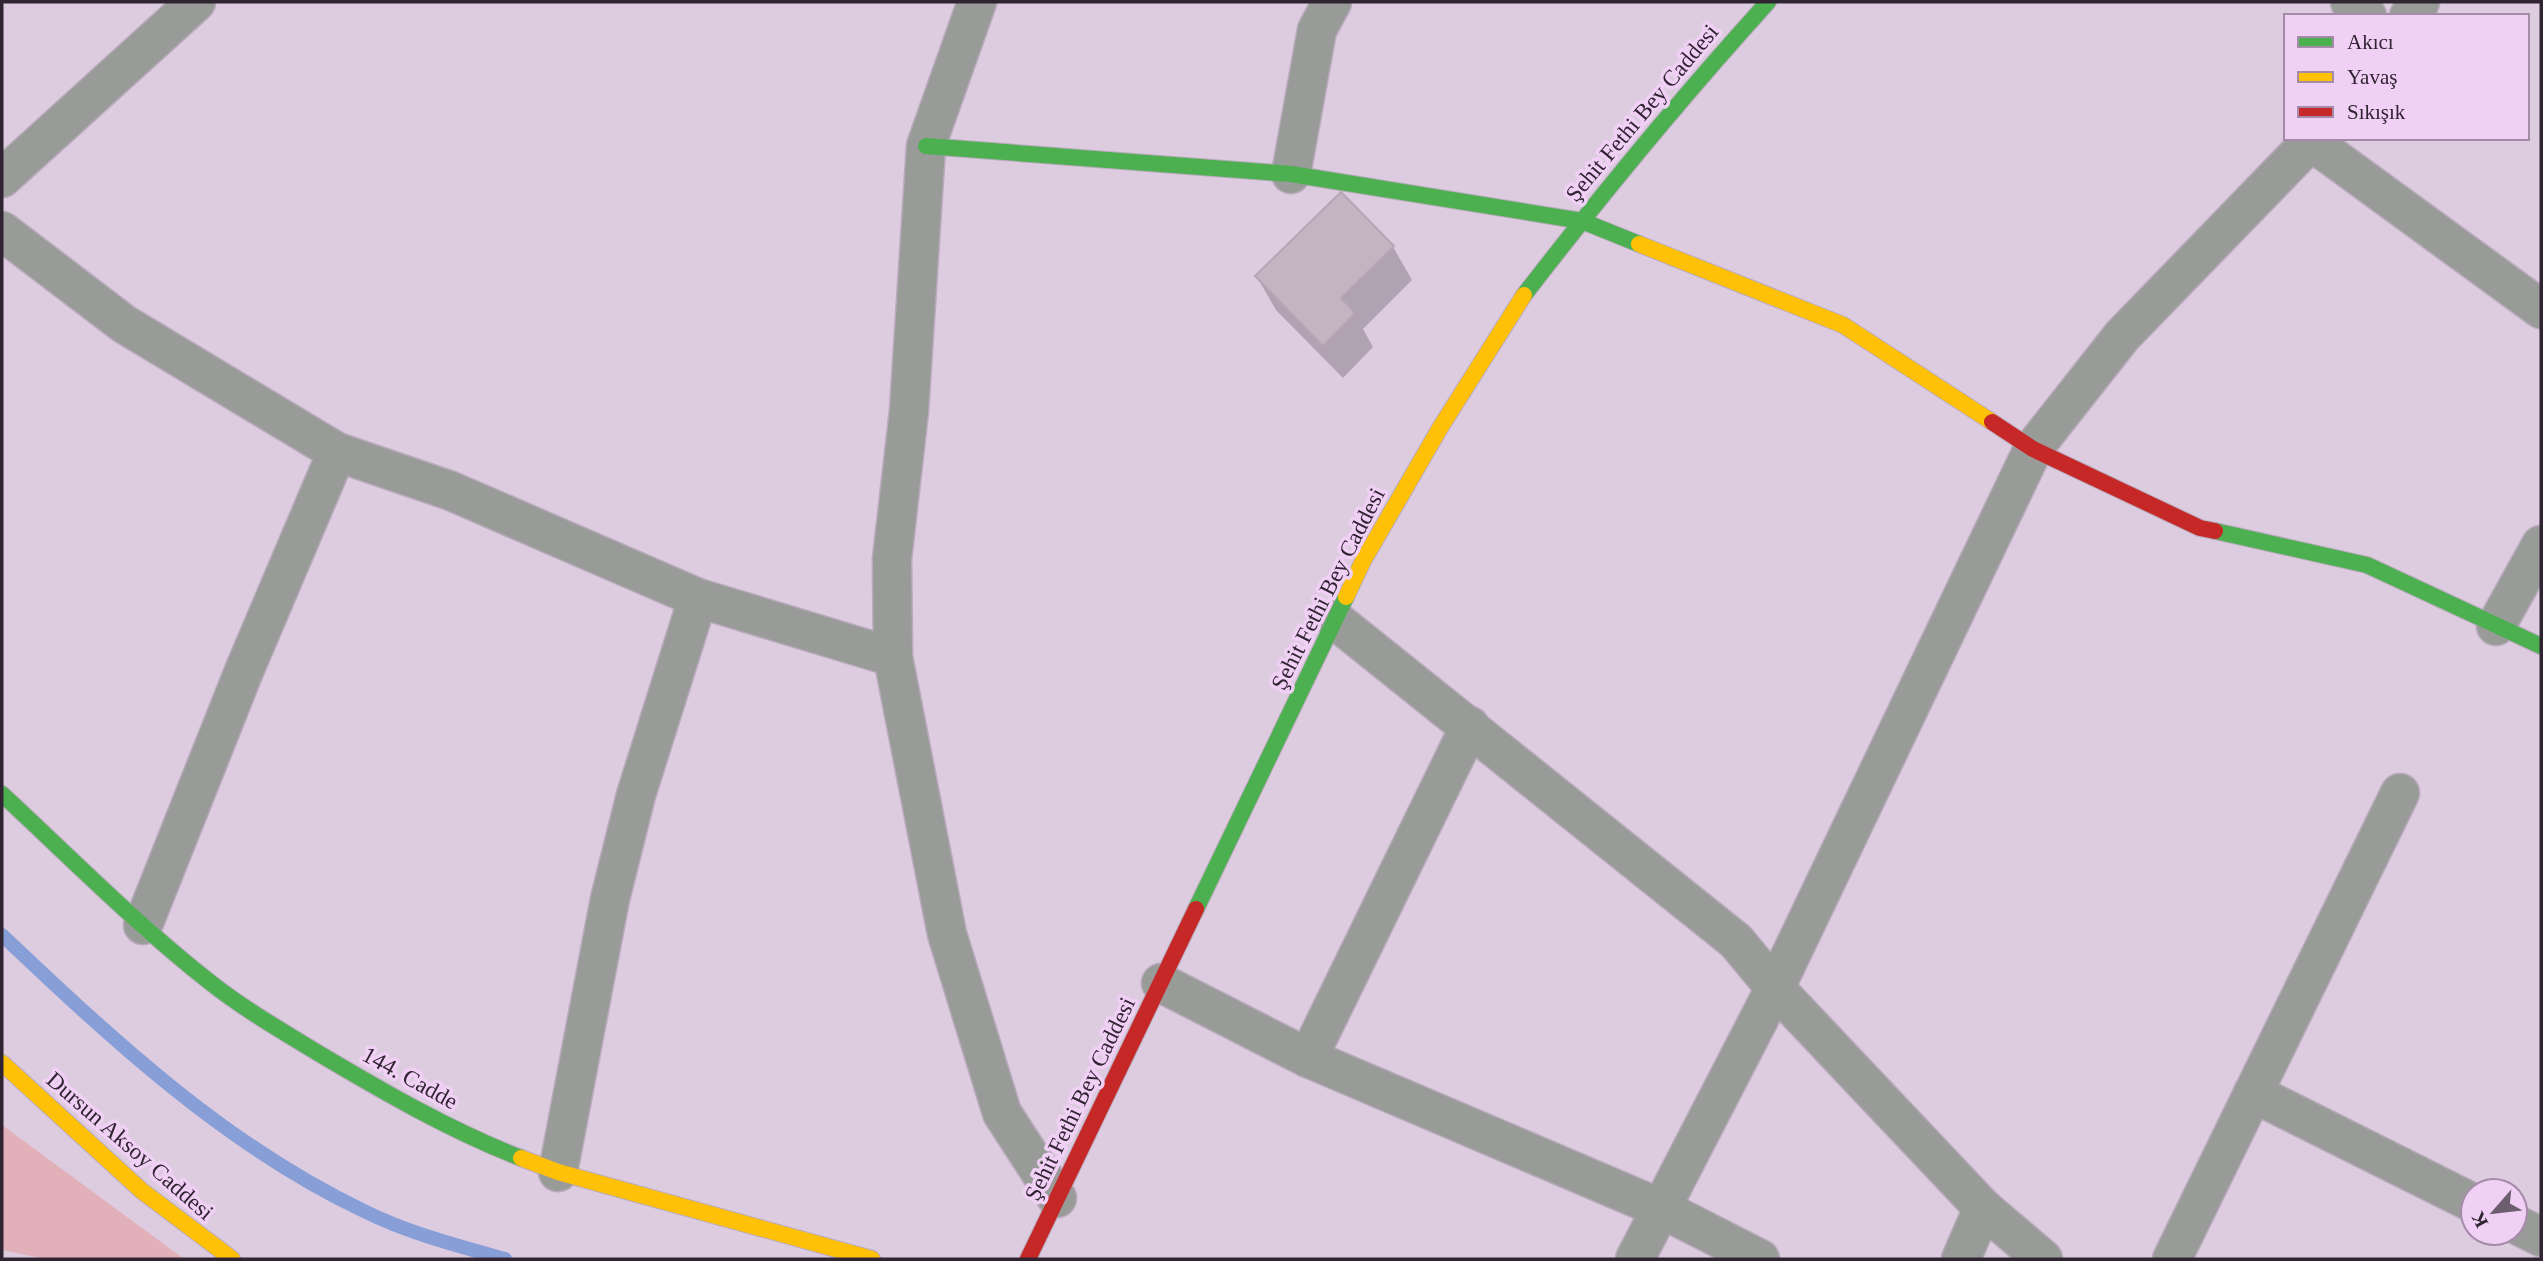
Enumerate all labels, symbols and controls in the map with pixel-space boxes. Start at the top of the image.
legend [2284,14,2529,140]
street label: Şehit Fethi Bey Caddesi [1561,20,1723,206]
text: Akıcı [2347,30,2394,54]
text: Yavaş [2347,65,2397,89]
text: Sıkışık [2347,100,2406,124]
street label: Şehit Fethi Bey Caddesi [1266,484,1390,694]
street label: Şehit Fethi Bey Caddesi [1020,993,1140,1205]
street label: 144. Cadde [358,1042,462,1114]
street label: Dursun Aksoy Caddesi [42,1067,218,1225]
north arrow [2459,1177,2529,1247]
text: K [2467,1208,2492,1231]

